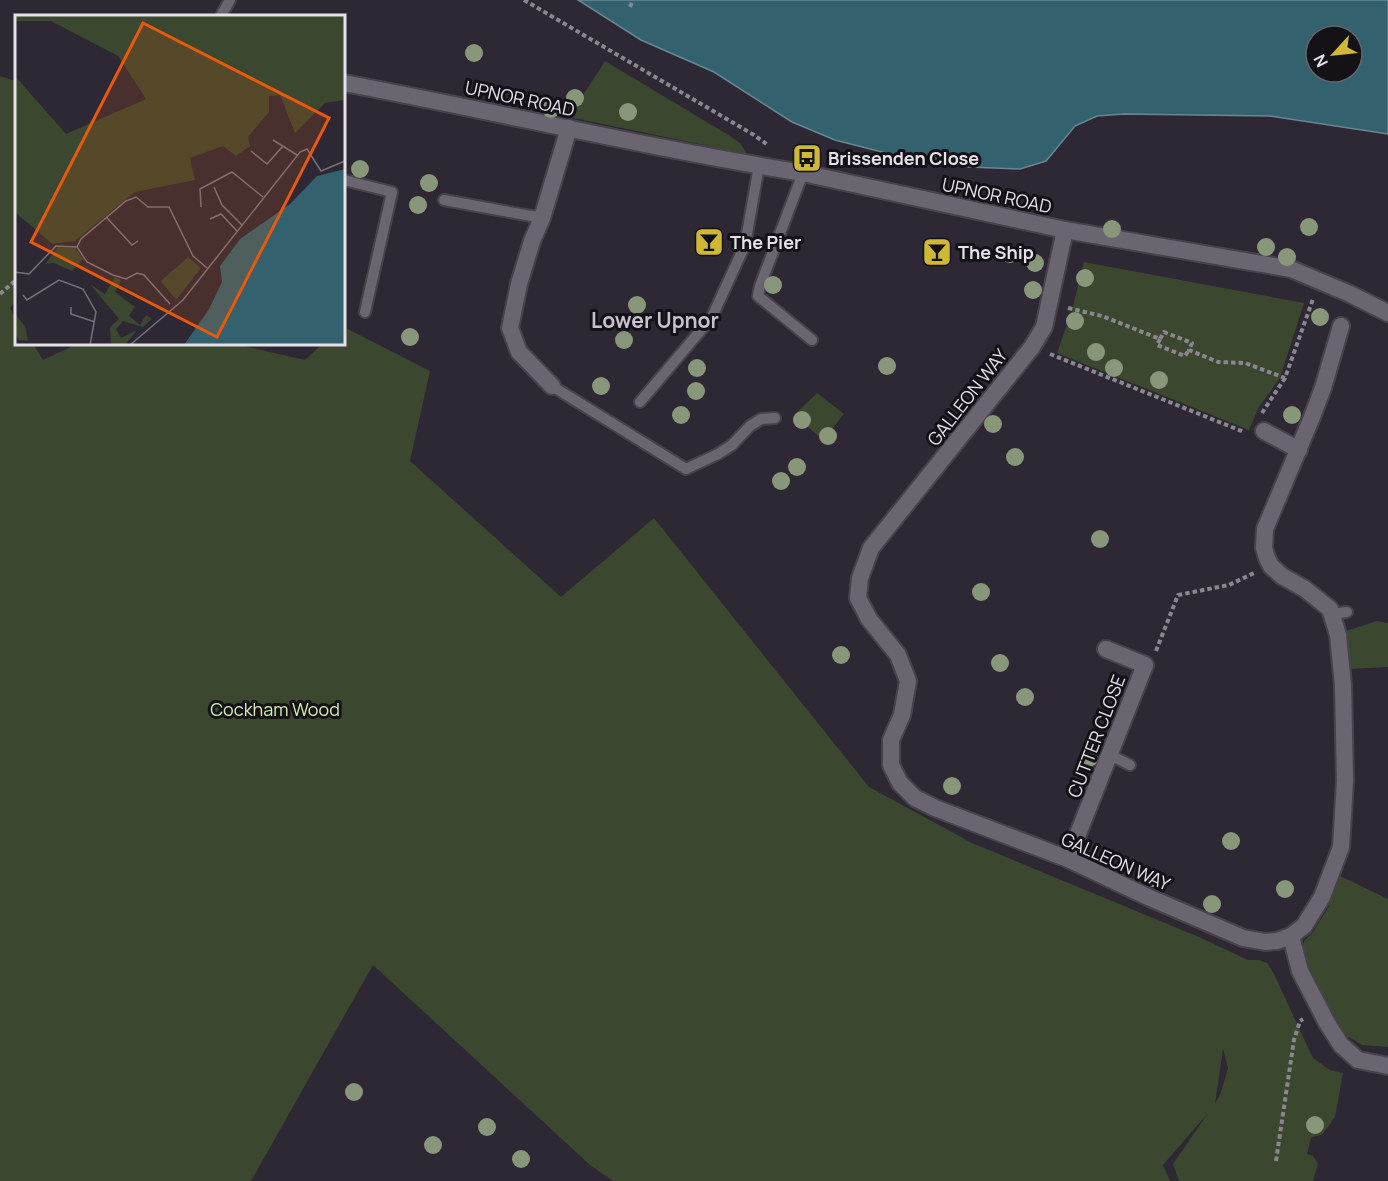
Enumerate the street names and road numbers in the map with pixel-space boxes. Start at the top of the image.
street label: UPNOR ROAD [463,75,577,121]
street label: UPNOR ROAD [940,172,1054,218]
street label: GALLEON WAY [922,343,1013,450]
street label: CUTTER CLOSE [1062,671,1130,801]
street label: GALLEON WAY [1058,826,1175,896]

